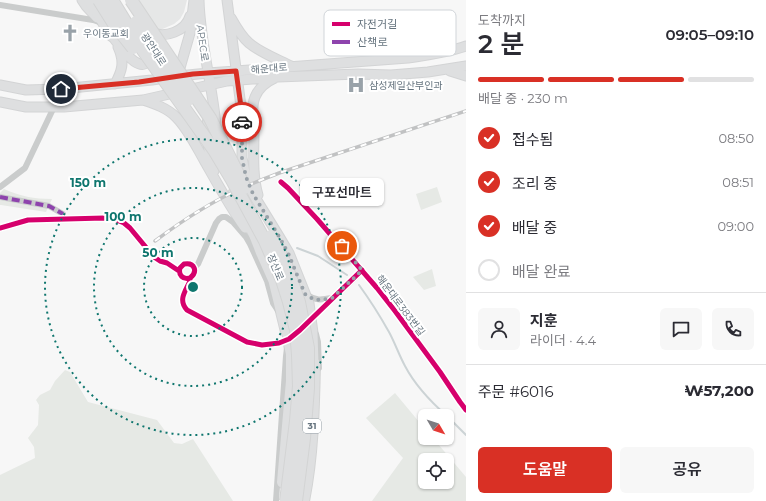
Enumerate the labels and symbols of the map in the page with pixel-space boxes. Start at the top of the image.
legend [324,10,456,56]
text: 자전거길 [357,17,397,31]
church icon: 우이동교회 [60,23,80,43]
street label: APEC로 [193,24,212,62]
place label: 우이동교회 [83,27,129,40]
street label: 광안대로 [138,30,169,68]
text: 산책로 [357,35,387,49]
street label: 해운대로 [250,60,288,77]
pin [44,72,78,106]
hospital icon: 삼성제일산부인과 [346,75,366,95]
place label: 삼성제일산부인과 [369,79,443,92]
courier [222,102,262,142]
text: 150 m [70,175,106,190]
callout: 구포선마트 [300,178,384,206]
text: 100 m [105,209,141,224]
pin [325,229,359,263]
text: 50 m [142,245,174,260]
street label: 장산로 [264,252,287,282]
street label: 해운대로383번길 [373,272,428,338]
centre of rings [186,280,200,294]
north arrow [418,409,454,445]
road number: 31 [303,419,321,433]

